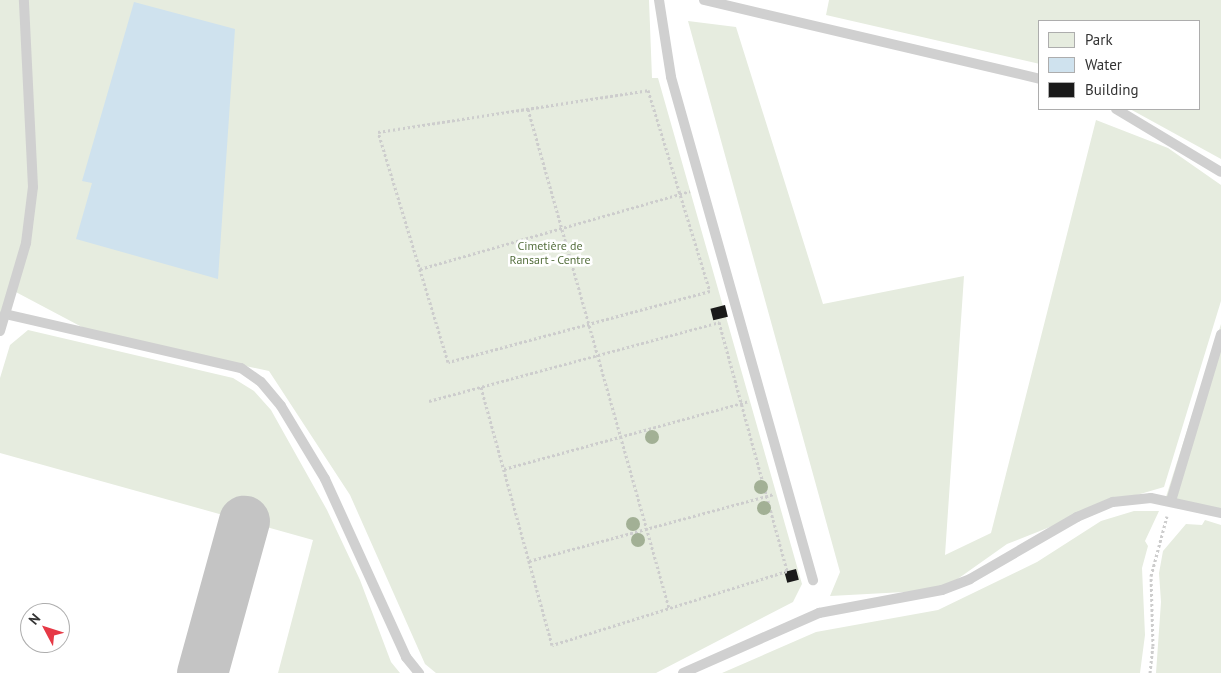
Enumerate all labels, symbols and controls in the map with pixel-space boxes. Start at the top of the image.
legend [1038,20,1201,110]
text: Park [1085,30,1113,49]
text: Water [1085,55,1122,74]
text: Building [1085,80,1139,99]
park label: Cimetière de Ransart - Centre [508,239,592,267]
north arrow [20,603,70,653]
text: N [24,610,44,628]

